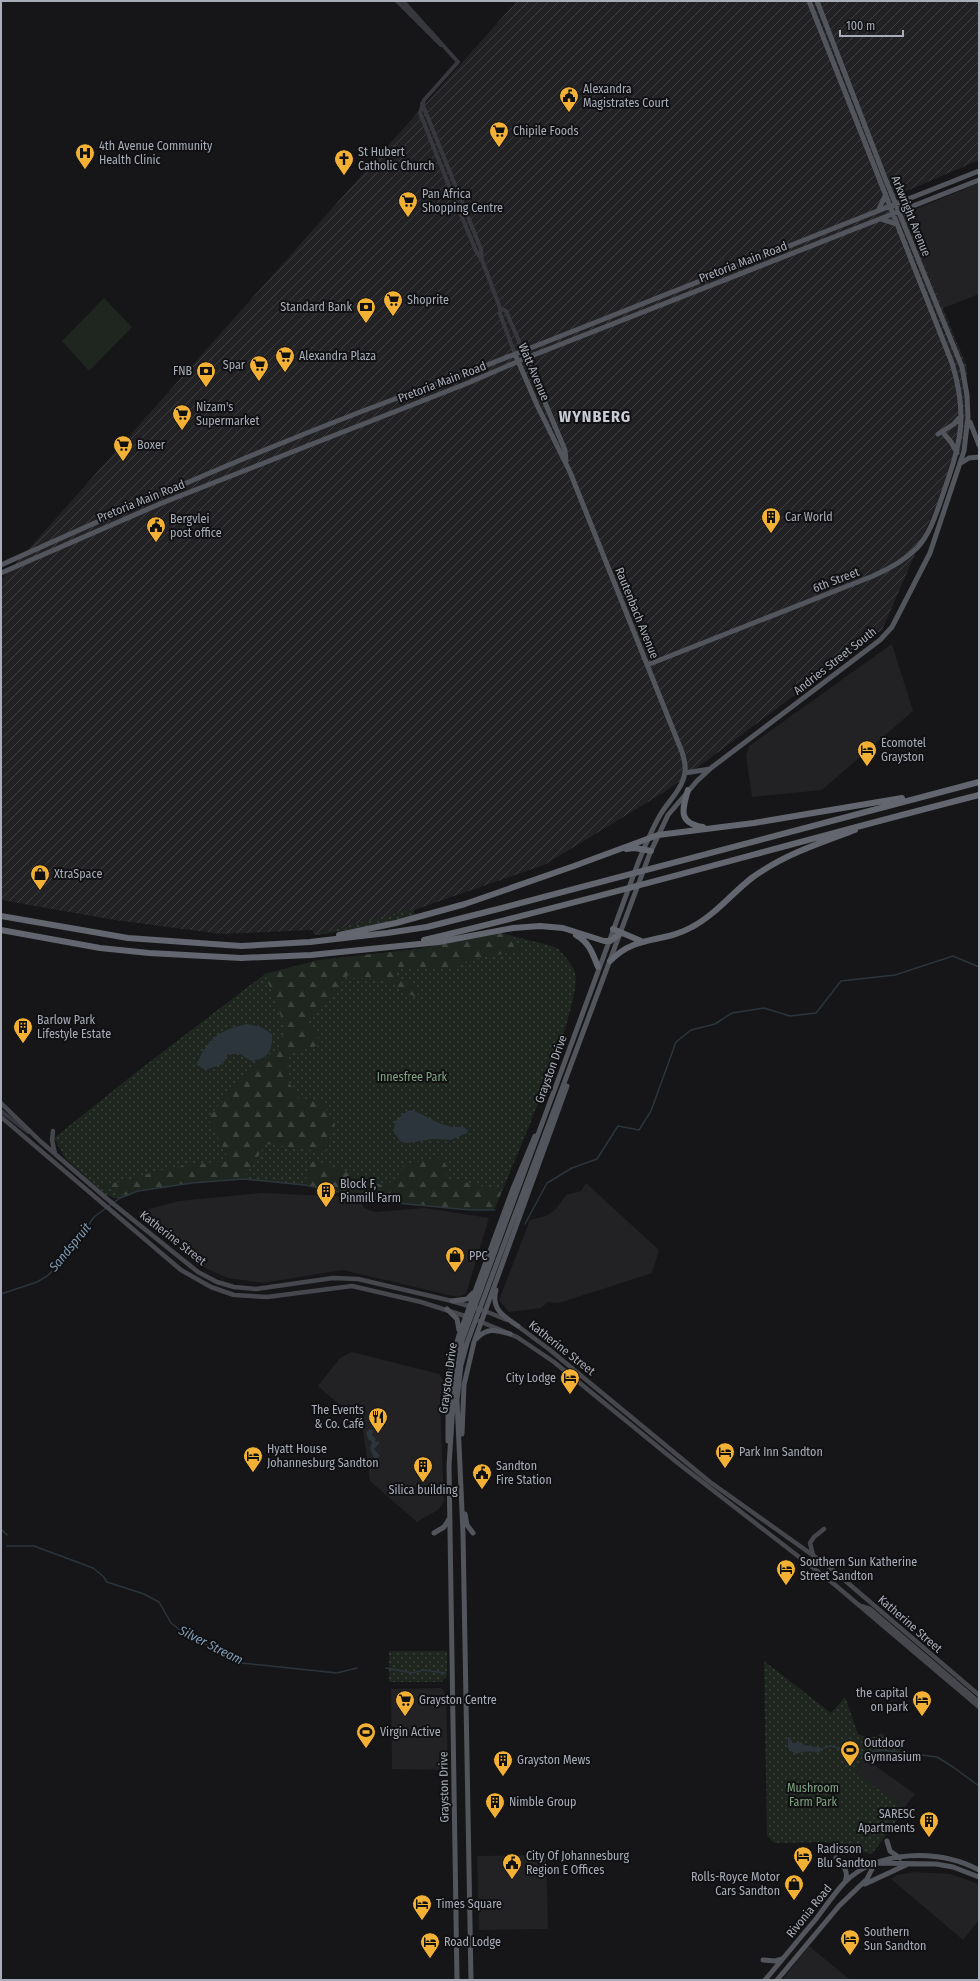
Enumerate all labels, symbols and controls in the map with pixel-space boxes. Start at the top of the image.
scale bar [840,12,903,38]
text: 100 m [846,19,875,33]
place label: Alexandra Magistrates Court [583,82,669,110]
public building icon: Alexandra Magistrates Court [558,85,580,113]
supermarket icon: Chipile Foods [488,120,510,148]
place label: Chipile Foods [513,124,579,138]
place label: 4th Avenue Community Health Clinic [99,139,213,167]
hospital icon: 4th Avenue Community Health Clinic [74,142,96,170]
place label: St Hubert Catholic Church [358,145,434,173]
church icon: St Hubert Catholic Church [333,148,355,176]
street label: Arkwright Avenue [888,174,934,259]
place label: Pan Africa Shopping Centre [422,187,503,215]
supermarket icon: Pan Africa Shopping Centre [397,190,419,218]
street label: Pretoria Main Road [697,239,789,285]
supermarket icon: Shoprite [382,289,404,317]
place label: Shoprite [407,293,449,307]
bank icon: Standard Bank [355,296,377,324]
place label: Standard Bank [280,300,352,314]
street label: Watt Avenue [516,341,552,403]
supermarket icon: Alexandra Plaza [274,345,296,373]
place label: Alexandra Plaza [299,349,376,363]
supermarket icon: Spar [248,354,270,382]
place label: Spar [223,358,246,372]
street label: Pretoria Main Road [396,359,488,405]
bank icon: FNB [195,360,217,388]
place label: FNB [173,364,192,378]
place label: Nizam's Supermarket [196,400,259,428]
supermarket icon: Nizam's Supermarket [171,403,193,431]
district label: WYNBERG [559,407,631,426]
supermarket icon: Boxer [112,434,134,462]
place label: Boxer [137,438,166,452]
street label: Pretoria Main Road [95,477,187,525]
building icon: Car World [760,506,782,534]
place label: Car World [785,510,833,524]
place label: Bergvlei post office [170,512,222,540]
public building icon: Bergvlei post office [145,515,167,543]
street label: Rautenbach Avenue [612,565,662,661]
street label: 6th Street [811,565,861,595]
street label: Andries Street South [791,624,879,698]
place label: Ecomotel Grayston [881,736,926,764]
hotel icon: Ecomotel Grayston [856,739,878,767]
shop icon: XtraSpace [29,863,51,891]
place label: XtraSpace [54,867,102,881]
place label: Barlow Park Lifestyle Estate [37,1013,111,1041]
building icon: Barlow Park Lifestyle Estate [12,1016,34,1044]
street label: Grayston Drive [532,1033,570,1105]
park label: Innesfree Park [377,1070,448,1084]
place label: Block F, Pinmill Farm [340,1177,401,1205]
building icon: Block F, Pinmill Farm [315,1180,337,1208]
street label: Katherine Street [137,1208,209,1268]
water label: Sandspruit [45,1219,95,1275]
shop icon: PPC [444,1245,466,1273]
place label: PPC [469,1249,488,1263]
street label: Katherine Street [526,1318,598,1378]
street label: Grayston Drive [436,1342,460,1414]
hotel icon: City Lodge [559,1367,581,1395]
place label: City Lodge [506,1371,556,1385]
place label: The Events & Co. Café [311,1403,364,1431]
restaurant icon: The Events & Co. Café [367,1406,389,1434]
hotel icon: Park Inn Sandton [714,1441,736,1469]
place label: Hyatt House Johannesburg Sandton [267,1442,379,1470]
hotel icon: Hyatt House Johannesburg Sandton [242,1445,264,1473]
place label: Park Inn Sandton [739,1445,823,1459]
building icon: Silica building [412,1455,434,1483]
place label: Sandton Fire Station [496,1459,552,1487]
public building icon: Sandton Fire Station [471,1462,493,1490]
place label: Silica building [388,1483,458,1497]
place label: Southern Sun Katherine Street Sandton [800,1555,917,1583]
hotel icon: Southern Sun Katherine Street Sandton [775,1558,797,1586]
street label: Katherine Street [875,1592,945,1656]
water label: Silver Stream [176,1622,246,1668]
place label: the capital on park [856,1686,908,1714]
supermarket icon: Grayston Centre [394,1689,416,1717]
hotel icon: the capital on park [911,1689,933,1717]
place label: Grayston Centre [419,1693,497,1707]
sports icon: Virgin Active [355,1721,377,1749]
place label: Virgin Active [380,1725,441,1739]
place label: Outdoor Gymnasium [864,1736,921,1764]
sports icon: Outdoor Gymnasium [839,1739,861,1767]
building icon: Grayston Mews [492,1749,514,1777]
street label: Grayston Drive [436,1751,452,1823]
place label: Grayston Mews [517,1753,590,1767]
park label: Mushroom Farm Park [787,1781,839,1809]
building icon: Nimble Group [484,1791,506,1819]
place label: Nimble Group [509,1795,576,1809]
place label: SARESC Apartments [858,1807,915,1835]
building icon: SARESC Apartments [918,1810,940,1838]
place label: Radisson Blu Sandton [817,1842,877,1870]
hotel icon: Radisson Blu Sandton [792,1845,814,1873]
place label: City Of Johannesburg Region E Offices [526,1849,629,1877]
public building icon: City Of Johannesburg Region E Offices [501,1852,523,1880]
place label: Rolls-Royce Motor Cars Sandton [691,1870,781,1898]
shop icon: Rolls-Royce Motor Cars Sandton [783,1873,805,1901]
street label: Rivonia Road [783,1882,835,1940]
hotel icon: Times Square [411,1893,433,1921]
place label: Times Square [436,1897,502,1911]
place label: Southern Sun Sandton [864,1925,926,1953]
hotel icon: Southern Sun Sandton [839,1928,861,1956]
hotel icon: Road Lodge [419,1931,441,1959]
place label: Road Lodge [444,1935,501,1949]

